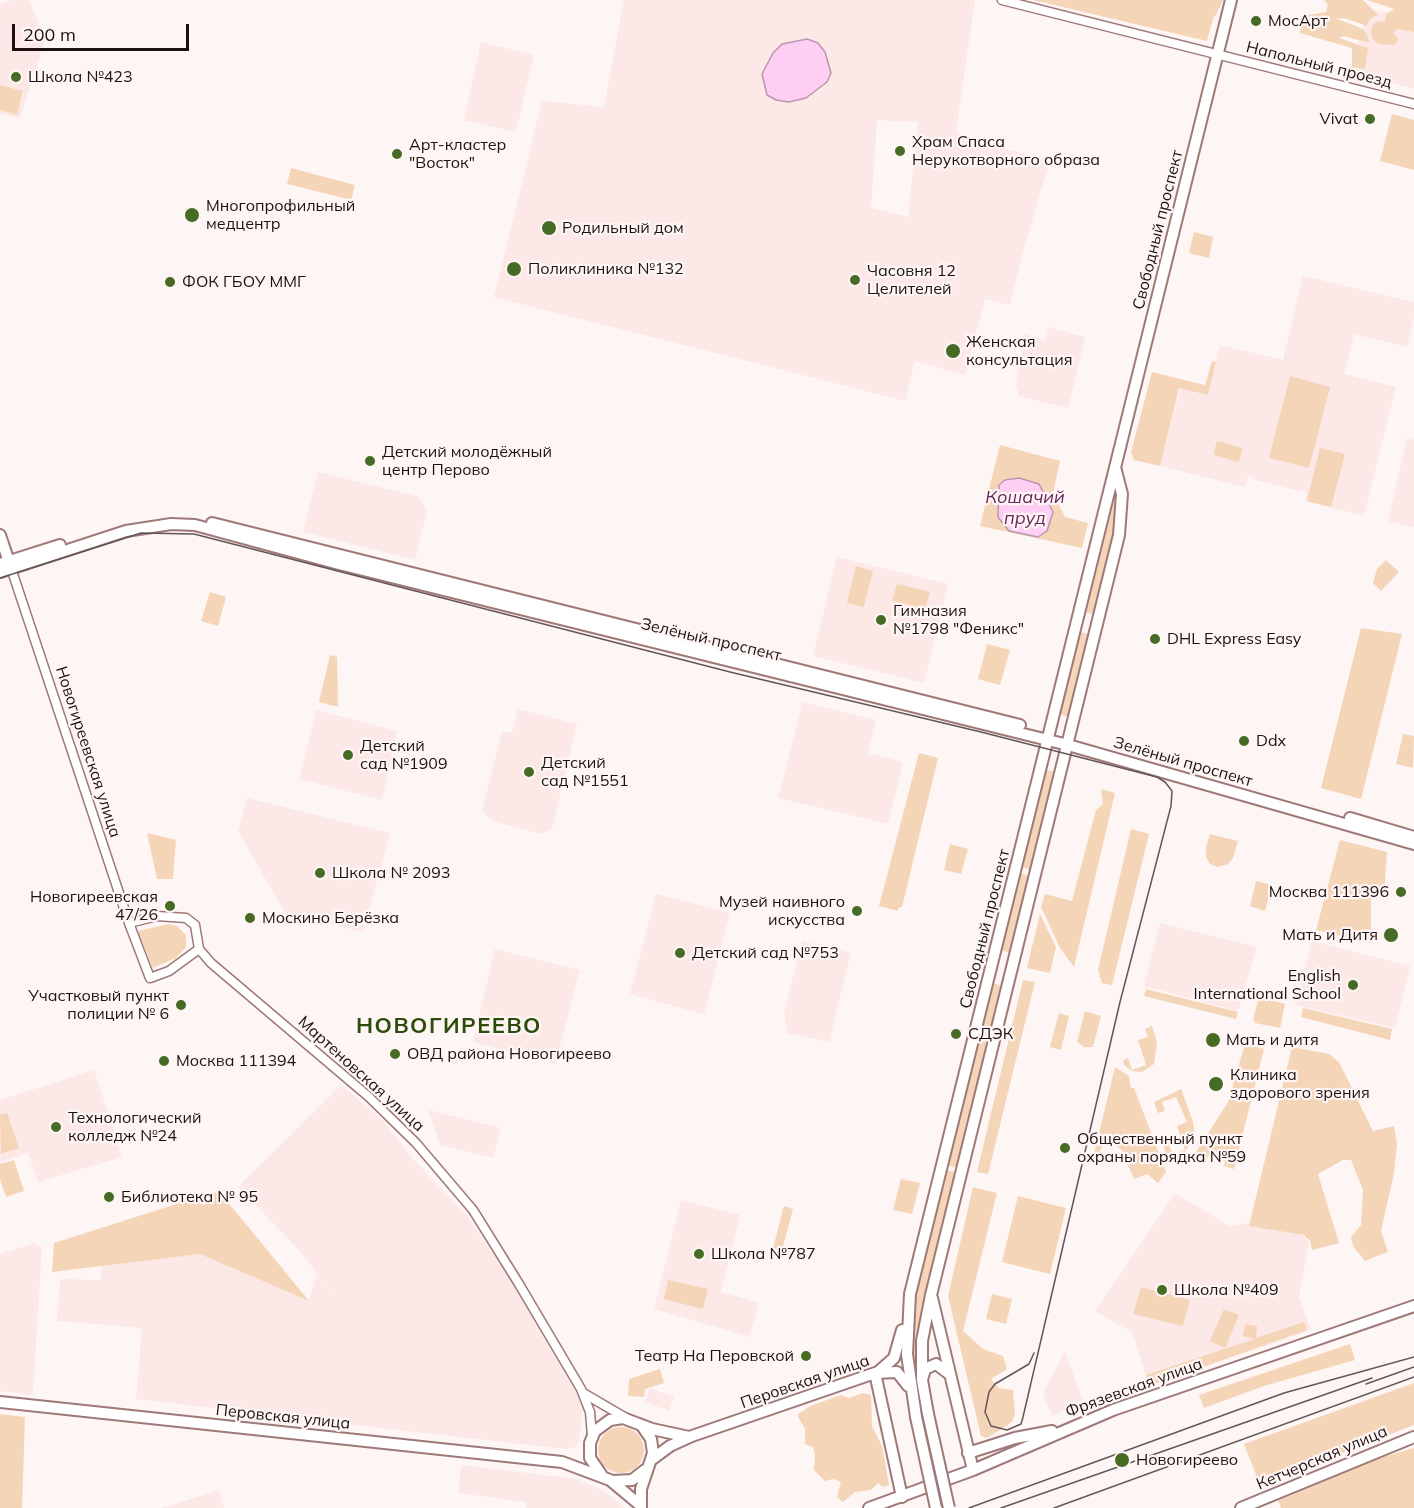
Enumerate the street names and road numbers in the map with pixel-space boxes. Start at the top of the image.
street label: Напольный проезд [1244,38,1394,92]
street label: Свободный проспект [1129,148,1187,312]
street label: Зелёный проспект [639,614,783,666]
street label: Новогиреевская улица [51,664,125,840]
street label: Зелёный проспект [1111,733,1255,791]
street label: Свободный проспект [956,847,1014,1011]
street label: Мартеновская улица [294,1012,428,1136]
street label: Перовская улица [738,1351,872,1413]
street label: Фрязевская улица [1063,1354,1205,1422]
street label: Перовская улица [215,1400,351,1434]
street label: Кетчерская улица [1254,1422,1390,1494]

